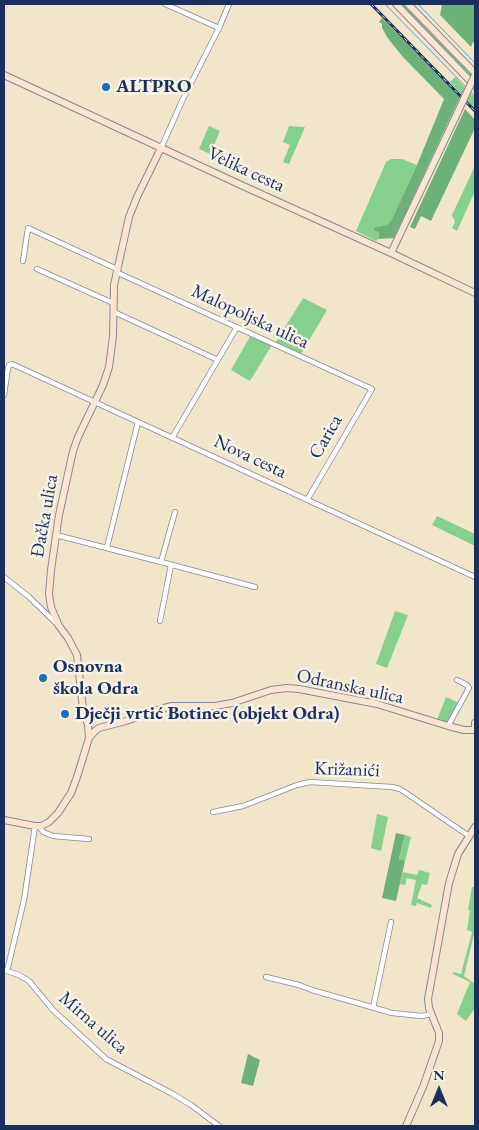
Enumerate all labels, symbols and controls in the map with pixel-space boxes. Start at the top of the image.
place label: ALTPRO [116,76,192,98]
marker: ALTPRO [100,81,112,93]
street label: Velika cesta [204,142,288,198]
street label: Malopoljska ulica [188,280,312,354]
street label: Carica [304,411,348,463]
street label: Nova cesta [210,430,290,484]
street label: Đačka ulica [26,473,64,559]
place label: Osnovna škola Odra [53,656,138,700]
street label: Odranska ulica [294,665,406,709]
marker: Osnovna škola Odra [37,672,49,684]
place label: Dječji vrtić Botinec (objekt Odra) [75,703,340,725]
marker: Dječji vrtić Botinec (objekt Odra) [59,708,71,720]
street label: Križanići [314,757,380,783]
street label: Mirna ulica [54,987,132,1059]
north arrow [414,1065,464,1115]
text: N [433,1066,445,1084]

